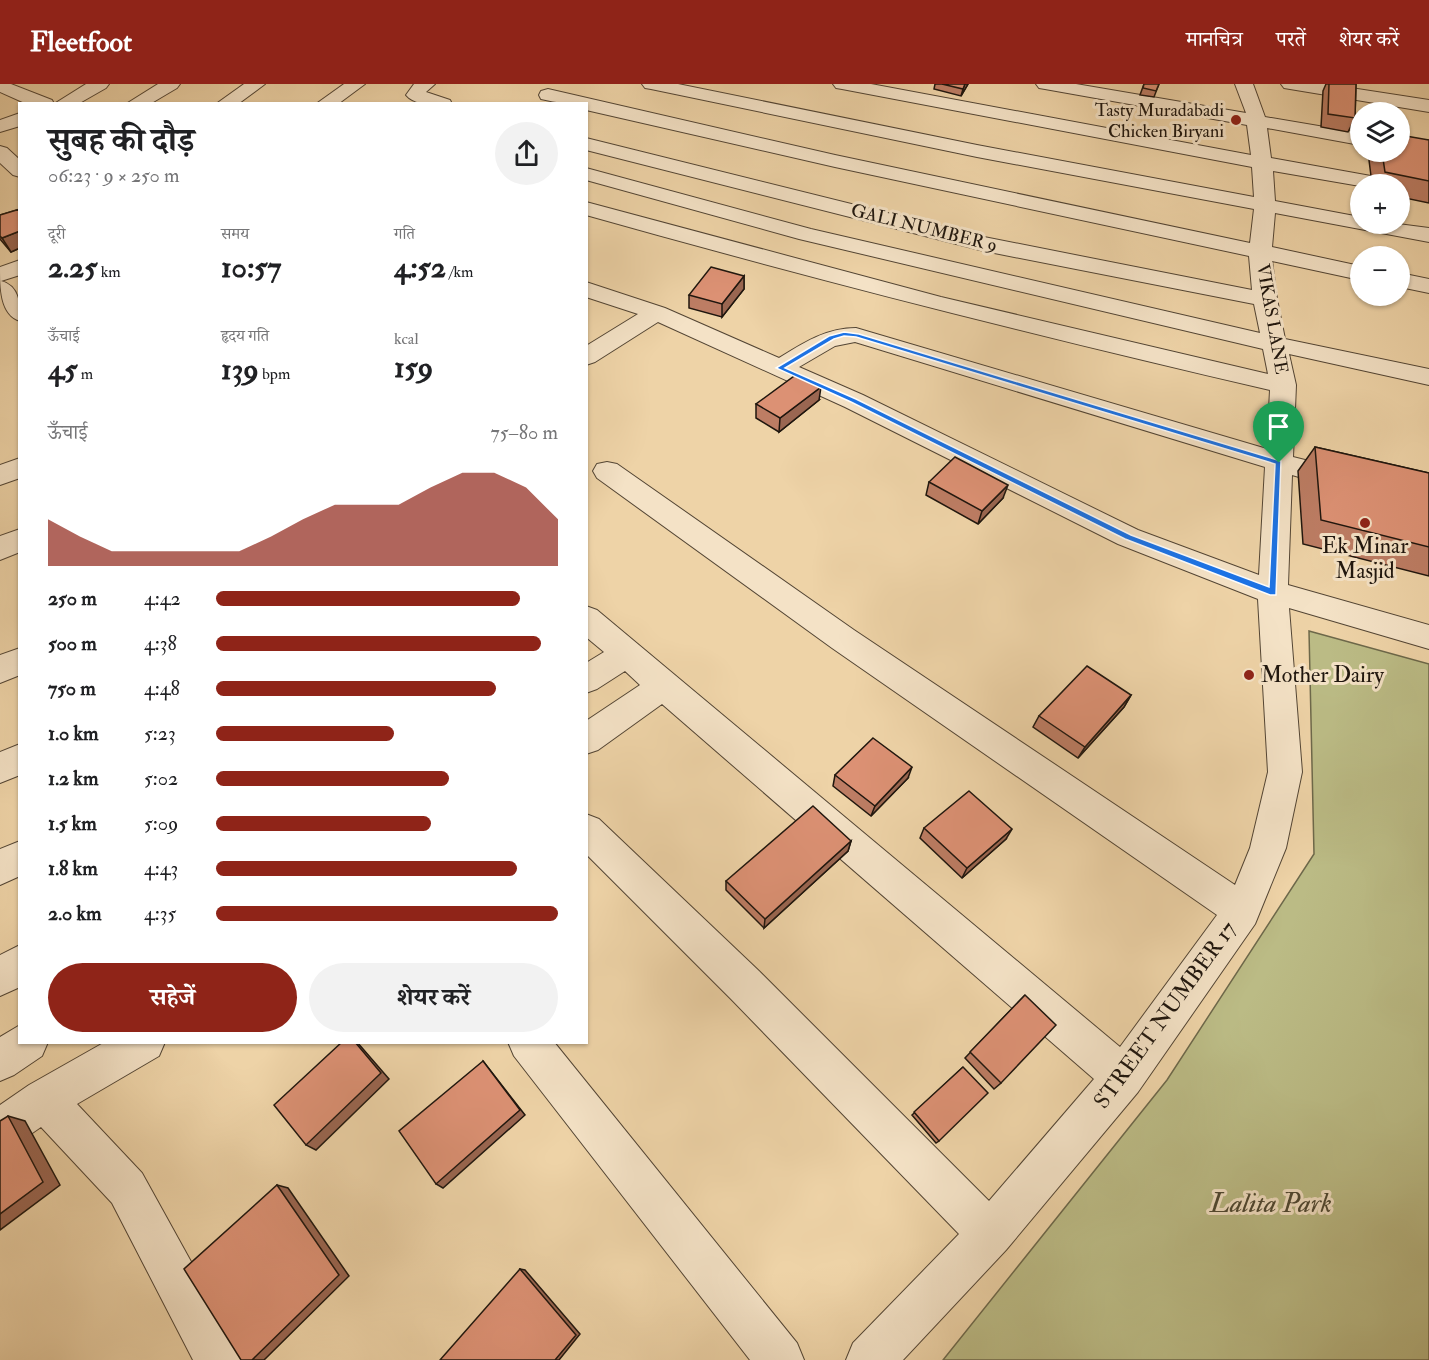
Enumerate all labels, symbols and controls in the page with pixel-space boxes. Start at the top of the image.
text: Fleetfoot [30,25,132,60]
text: मानचित्र [1186,26,1243,53]
text: परतें [1276,26,1306,53]
text: शेयर करें [1339,26,1399,53]
place label: Tasty Muradabadi Chicken Biryani [1095,99,1224,143]
map controls [1350,102,1410,306]
button: layers [1350,102,1410,162]
marker: Tasty Muradabadi Chicken Biryani [1229,113,1243,127]
text: सुबह की दौड़ [48,120,194,161]
button: share [495,122,558,185]
text: 06:23 · 9 × 250 m [48,163,180,188]
button: + [1350,174,1410,234]
street label: GALI NUMBER 9 [849,199,999,257]
text: दूरी [48,224,65,244]
text: समय [221,224,249,244]
text: गति [394,224,415,244]
button: − [1350,246,1410,306]
text: 2.25 [48,249,97,286]
text: 10:57 [221,249,281,286]
text: 4:52 [394,249,446,286]
text: km [97,262,121,282]
text: /km [446,262,473,282]
street label: VIKAS LANE [1251,262,1293,376]
text: ऊँचाई [48,326,80,346]
text: हृदय गति [221,326,269,346]
text: kcal [394,329,419,349]
text: 159 [394,349,433,386]
text: 45 [48,351,77,388]
text: 139 [221,351,259,388]
text: m [77,364,93,384]
text: bpm [259,364,290,384]
pin [1253,401,1304,463]
icon: arrive [1262,410,1295,443]
text: ऊँचाई [48,420,87,445]
text: 75–80 m [491,420,558,445]
marker: Ek Minar Masjid [1358,516,1372,530]
place label: Ek Minar Masjid [1322,532,1409,585]
text: 250 m [48,586,97,611]
text: 4:42 [144,586,181,611]
text: 500 m [48,631,97,656]
text: 4:38 [144,631,177,656]
place label: Mother Dairy [1261,661,1384,689]
marker: Mother Dairy [1242,668,1256,682]
text: 750 m [48,676,96,701]
text: 4:48 [144,676,180,701]
text: 1.0 km [48,721,99,746]
text: 5:23 [144,721,176,746]
text: 1.2 km [48,766,98,791]
text: 5:02 [144,766,178,791]
text: 1.5 km [48,811,97,836]
text: 5:09 [144,811,178,836]
text: 1.8 km [48,856,98,881]
text: 4:43 [144,856,178,881]
text: 2.0 km [48,901,102,926]
text: 4:35 [144,901,176,926]
street label: STREET NUMBER 17 [1088,916,1242,1114]
button: सहेजें [48,963,297,1032]
button: शेयर करें [309,963,558,1032]
park label: Lalita Park [1209,1187,1332,1220]

